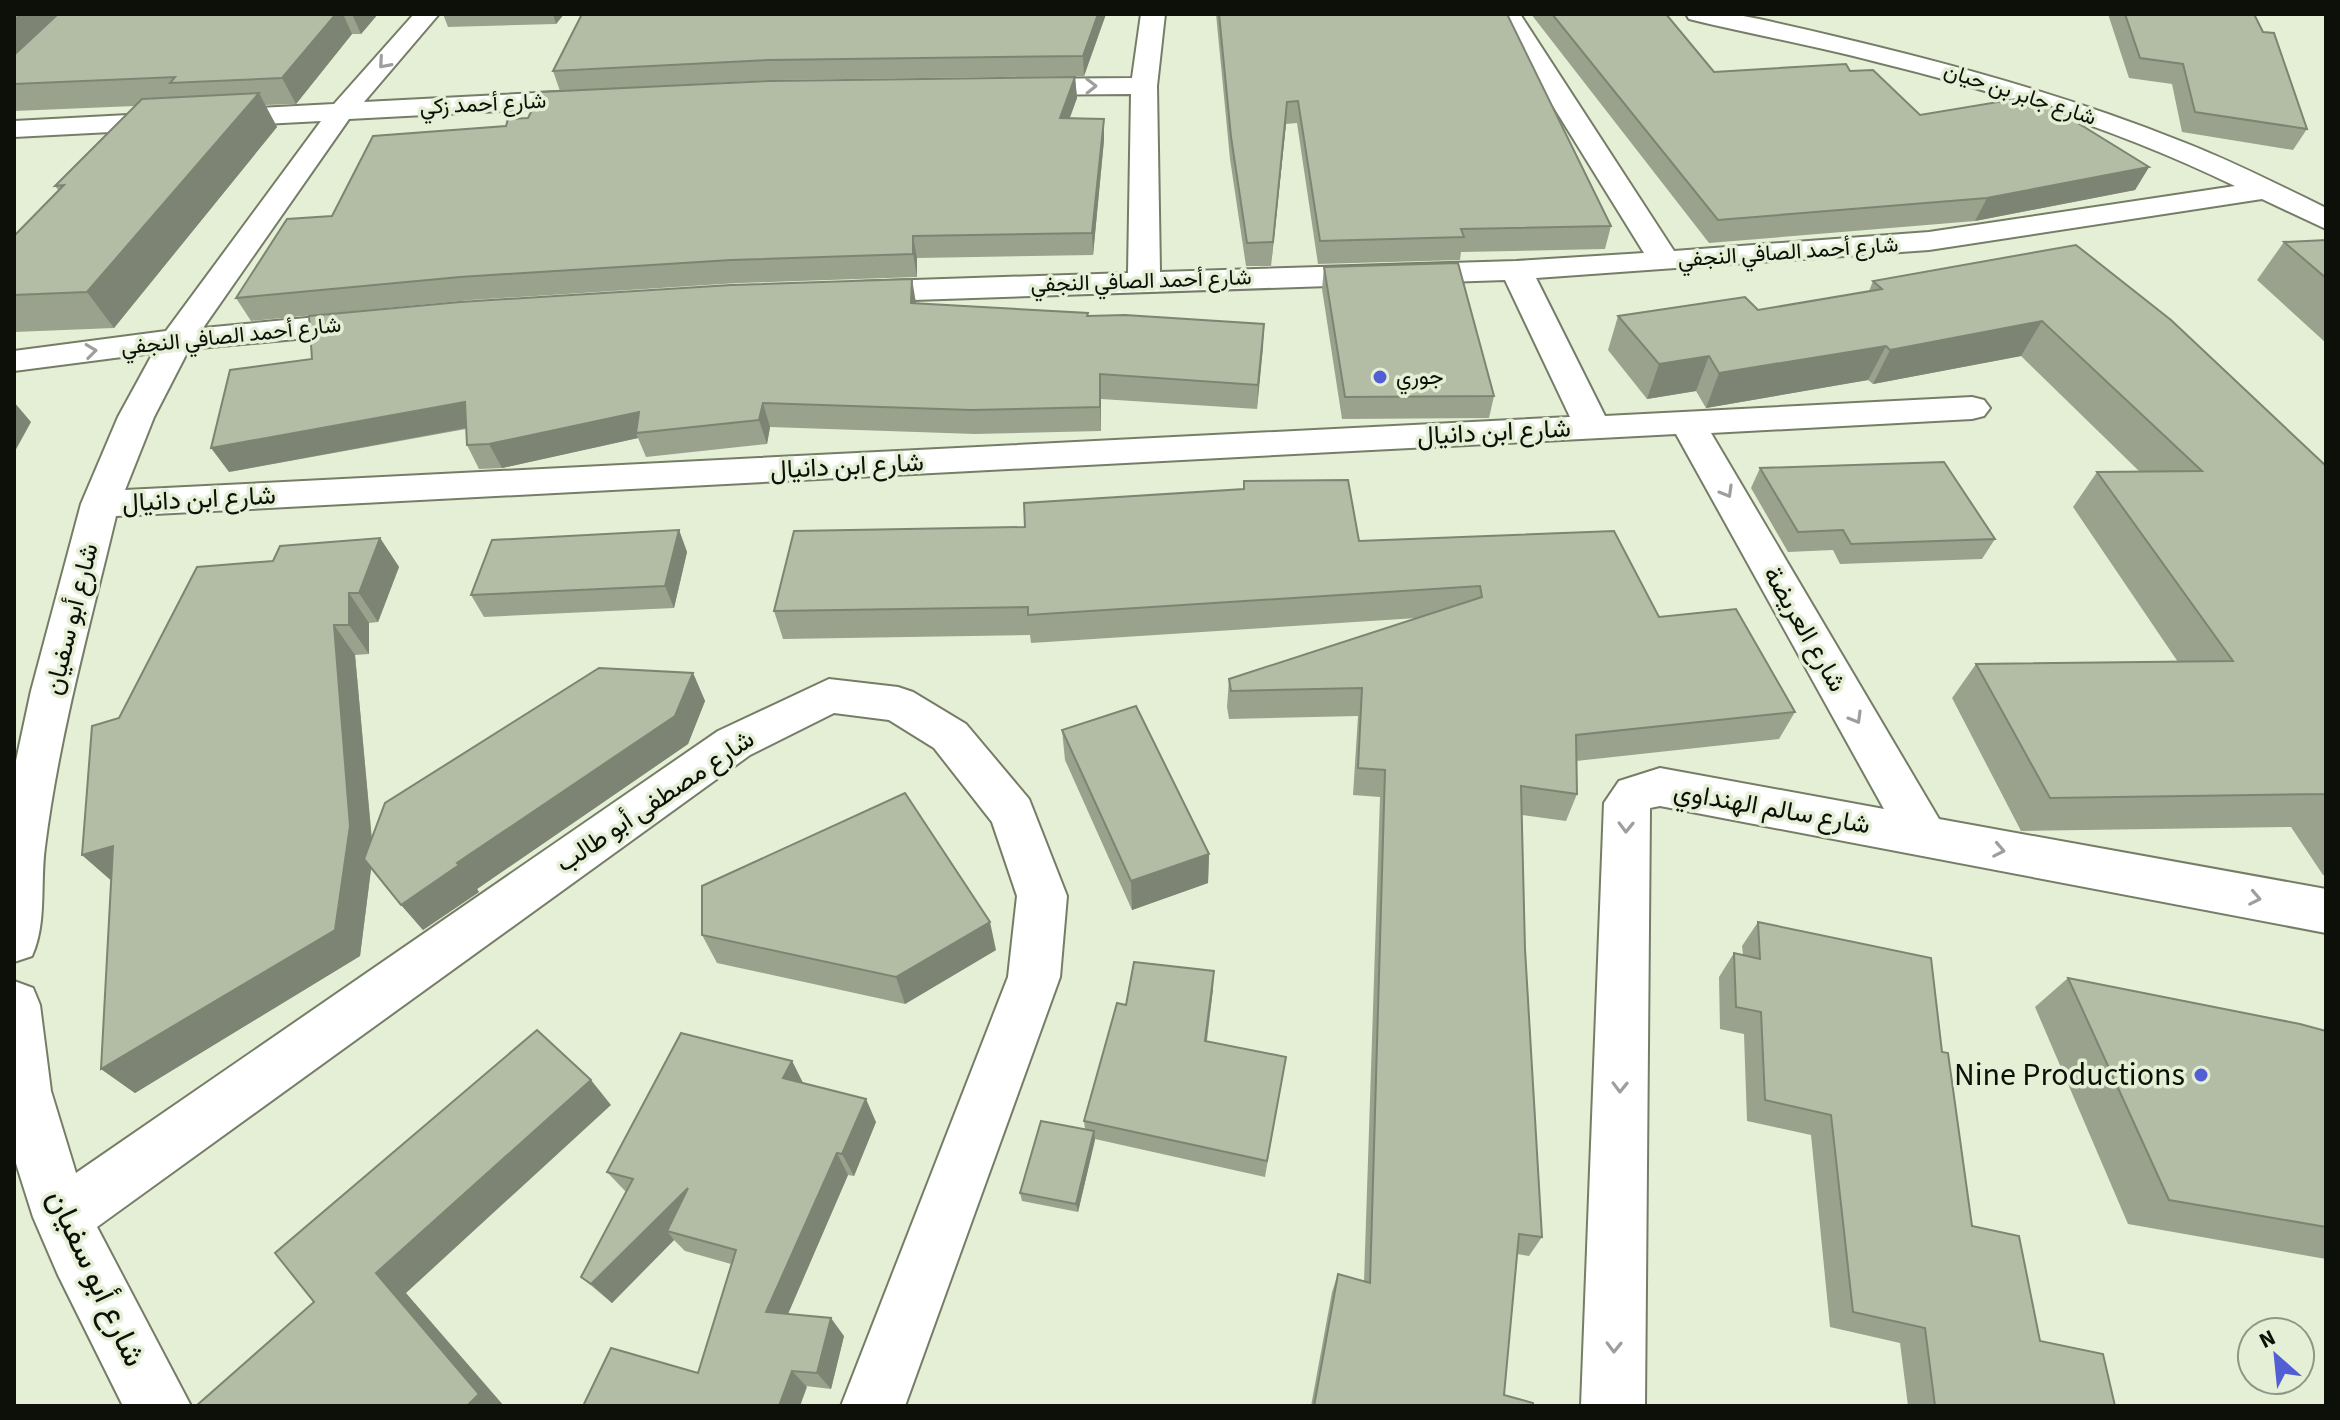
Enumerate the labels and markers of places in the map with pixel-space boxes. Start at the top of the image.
place label: جوري [1396,361,1444,395]
marker: جوري [1371,368,1389,386]
place label: Nine Productions [1954,1052,2185,1098]
marker: Nine Productions [2192,1066,2210,1084]

